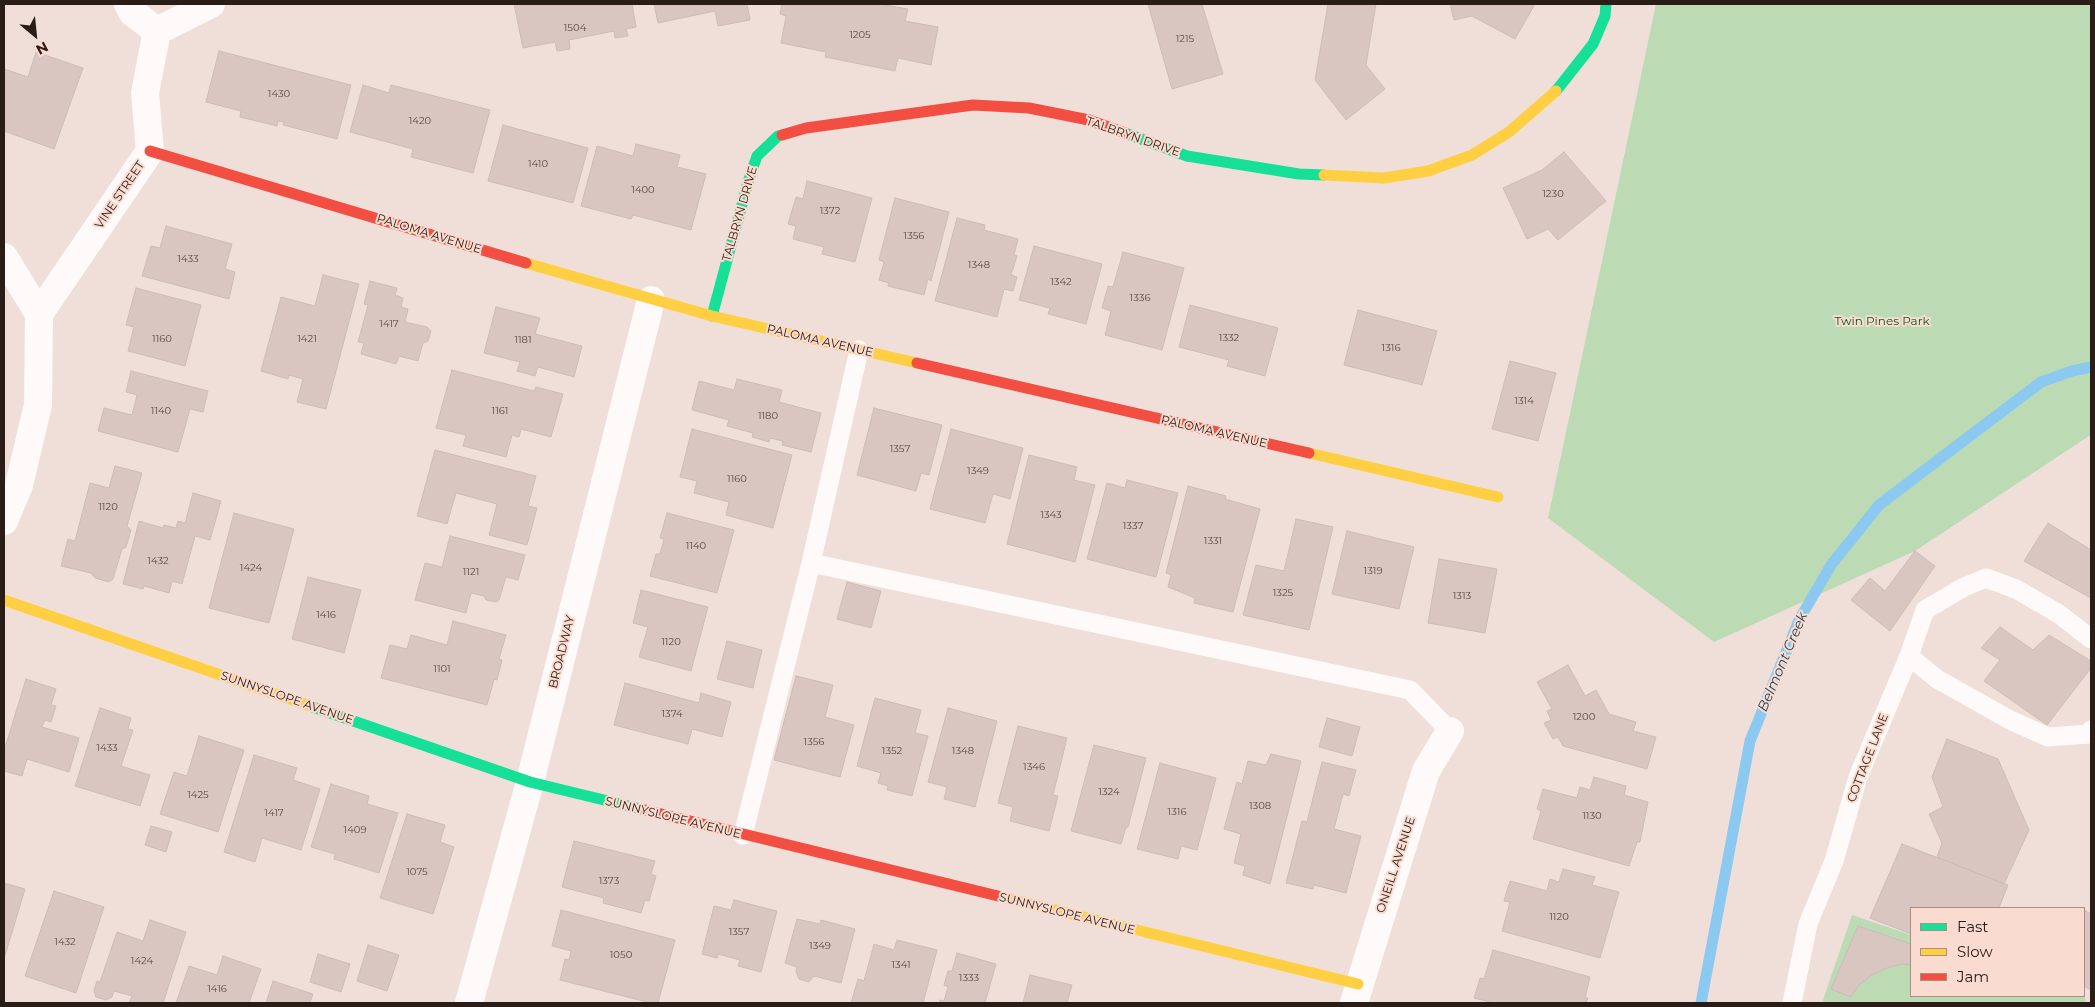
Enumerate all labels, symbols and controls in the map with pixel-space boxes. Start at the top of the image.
north arrow [10,10,60,60]
house number: 1504 [564,22,586,34]
house number: 1205 [849,29,871,41]
house number: 1215 [1176,33,1194,45]
text: N [33,38,51,59]
house number: 1430 [268,88,290,100]
street label: TALBRYN DRIVE [1084,114,1182,160]
house number: 1420 [409,115,431,127]
street label: VINE STREET [92,158,148,232]
house number: 1410 [528,158,548,170]
street label: TALBRYN DRIVE [720,165,760,263]
house number: 1400 [631,184,655,196]
house number: 1230 [1542,188,1564,200]
house number: 1372 [820,205,840,217]
street label: PALOMA AVENUE [375,211,483,257]
house number: 1356 [904,230,924,242]
house number: 1433 [177,253,199,265]
house number: 1348 [968,259,990,271]
house number: 1342 [1050,276,1072,288]
house number: 1336 [1130,292,1150,304]
park label: Twin Pines Park [1834,314,1930,328]
house number: 1417 [379,318,399,330]
street label: PALOMA AVENUE [766,322,874,360]
house number: 1332 [1219,332,1239,344]
house number: 1160 [152,333,172,345]
house number: 1421 [297,333,317,345]
house number: 1181 [514,334,532,346]
house number: 1316 [1382,342,1400,354]
house number: 1314 [1514,395,1534,407]
house number: 1140 [151,405,171,417]
house number: 1161 [492,405,508,417]
house number: 1180 [758,410,778,422]
street label: PALOMA AVENUE [1160,413,1268,451]
house number: 1357 [890,443,910,455]
house number: 1349 [967,465,989,477]
house number: 1160 [727,473,747,485]
house number: 1120 [98,501,118,513]
house number: 1343 [1040,509,1062,521]
house number: 1337 [1123,520,1143,532]
house number: 1331 [1204,535,1222,547]
house number: 1140 [686,540,706,552]
house number: 1432 [147,555,169,567]
house number: 1424 [240,562,262,574]
house number: 1319 [1364,565,1382,577]
house number: 1121 [463,566,479,578]
house number: 1325 [1273,587,1293,599]
house number: 1313 [1453,590,1471,602]
house number: 1416 [316,609,336,621]
water label: Belmont Creek [1755,610,1811,714]
street label: BROADWAY [546,614,578,690]
house number: 1120 [661,636,681,648]
house number: 1101 [433,663,451,675]
street label: SUNNYSLOPE AVENUE [219,669,355,727]
house number: 1374 [662,708,682,720]
house number: 1200 [1573,711,1595,723]
street label: COTTAGE LANE [1844,712,1892,804]
house number: 1356 [804,736,824,748]
house number: 1433 [96,742,118,754]
house number: 1352 [882,745,902,757]
house number: 1348 [952,745,974,757]
house number: 1346 [1023,761,1045,773]
house number: 1324 [1098,786,1120,798]
house number: 1425 [187,789,209,801]
street label: SUNNYSLOPE AVENUE [604,794,742,842]
house number: 1308 [1249,800,1271,812]
house number: 1316 [1168,806,1186,818]
house number: 1417 [264,807,284,819]
house number: 1130 [1582,810,1602,822]
street label: ONEILL AVENUE [1374,815,1418,915]
house number: 1409 [344,824,366,836]
house number: 1075 [406,866,428,878]
house number: 1373 [599,875,619,887]
street label: SUNNYSLOPE AVENUE [998,890,1136,938]
legend [1910,907,2085,997]
house number: 1120 [1549,911,1569,923]
text: Fast [1957,917,1988,936]
house number: 1357 [729,926,749,938]
house number: 1432 [54,936,76,948]
house number: 1349 [809,940,831,952]
text: Slow [1957,942,1993,961]
house number: 1050 [610,949,632,961]
house number: 1424 [131,955,153,967]
house number: 1341 [891,959,911,971]
text: Jam [1957,967,1989,986]
house number: 1333 [959,972,979,984]
house number: 1416 [207,983,227,995]

